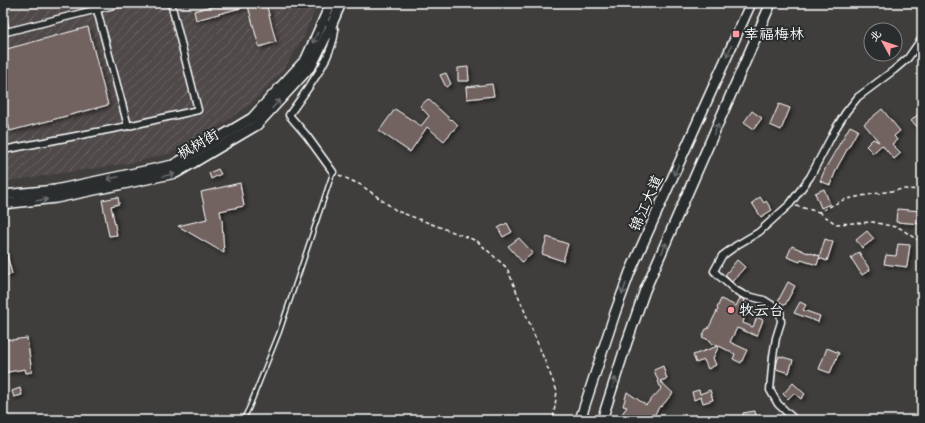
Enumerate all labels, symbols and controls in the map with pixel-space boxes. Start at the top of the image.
place label: 幸福梅林 [744,21,804,47]
north arrow [863,22,903,62]
text: 北 [865,26,887,46]
marker: 幸福梅林 [731,29,741,39]
one-way arrow [311,32,318,44]
one-way arrow [725,45,732,57]
one-way arrow [272,99,281,109]
street label: 枫树街 [172,121,224,167]
one-way arrow [713,123,720,135]
one-way arrow [672,164,679,176]
one-way arrow [162,170,175,178]
street label: 锦江大道 [622,170,670,236]
one-way arrow [107,174,120,182]
one-way arrow [35,196,48,204]
one-way arrow [660,242,668,254]
one-way arrow [619,283,627,295]
place label: 牧云台 [739,297,784,323]
marker: 牧云台 [726,305,736,315]
one-way arrow [611,376,618,389]

